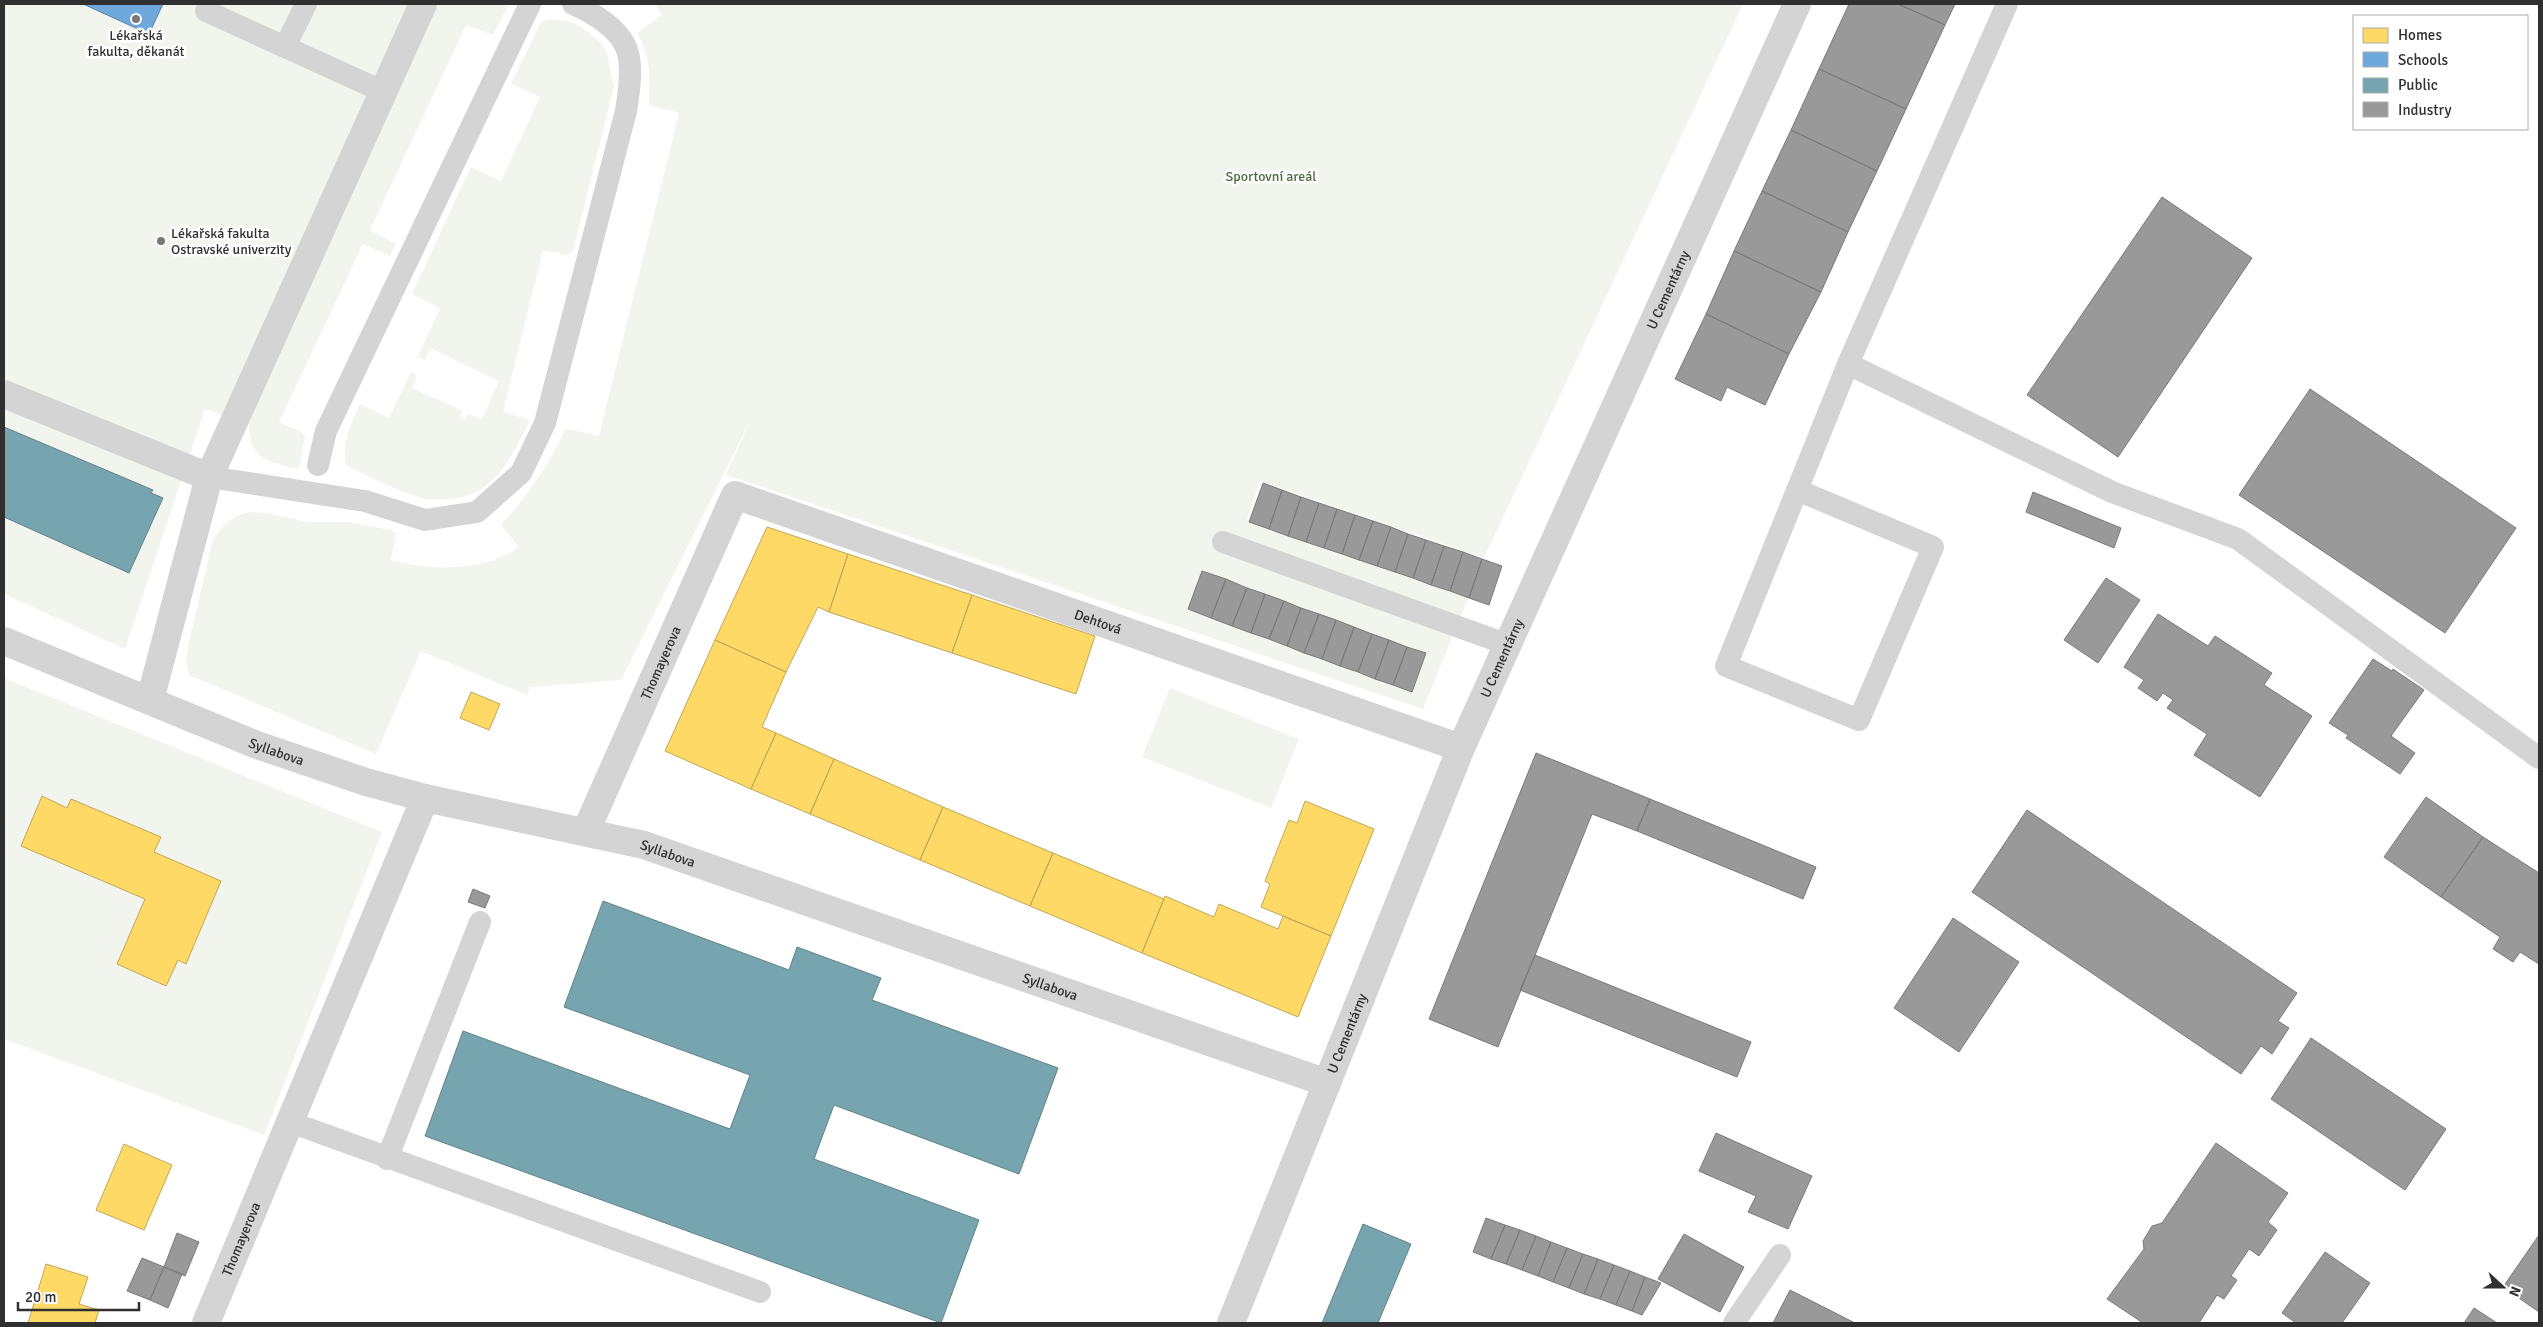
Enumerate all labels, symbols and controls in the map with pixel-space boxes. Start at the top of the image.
marker: Lékařská fakulta, děkanát [130,13,142,25]
legend [2353,15,2528,130]
text: Homes [2398,26,2442,44]
place label: Lékařská fakulta, děkanát [88,27,185,60]
text: Schools [2398,51,2449,69]
text: Public [2398,76,2438,94]
text: Industry [2398,101,2451,119]
park label: Sportovní areál [1226,168,1316,185]
place label: Lékařská fakulta Ostravské univerzity [171,225,292,258]
marker: Lékařská fakulta Ostravské univerzity [155,235,167,247]
street label: U Cementárny [1643,247,1693,332]
street label: Dehtová [1072,605,1124,638]
street label: U Cementárny [1476,615,1527,700]
street label: Thomayerova [637,623,684,702]
street label: Syllabova [246,734,306,769]
street label: Syllabova [638,836,698,871]
street label: Syllabova [1020,969,1080,1004]
street label: U Cementárny [1323,990,1371,1076]
street label: Thomayerova [218,1199,264,1279]
north arrow [2478,1262,2528,1312]
scale bar [18,1280,139,1312]
text: N [2505,1284,2524,1299]
text: 20 m [25,1288,56,1306]

